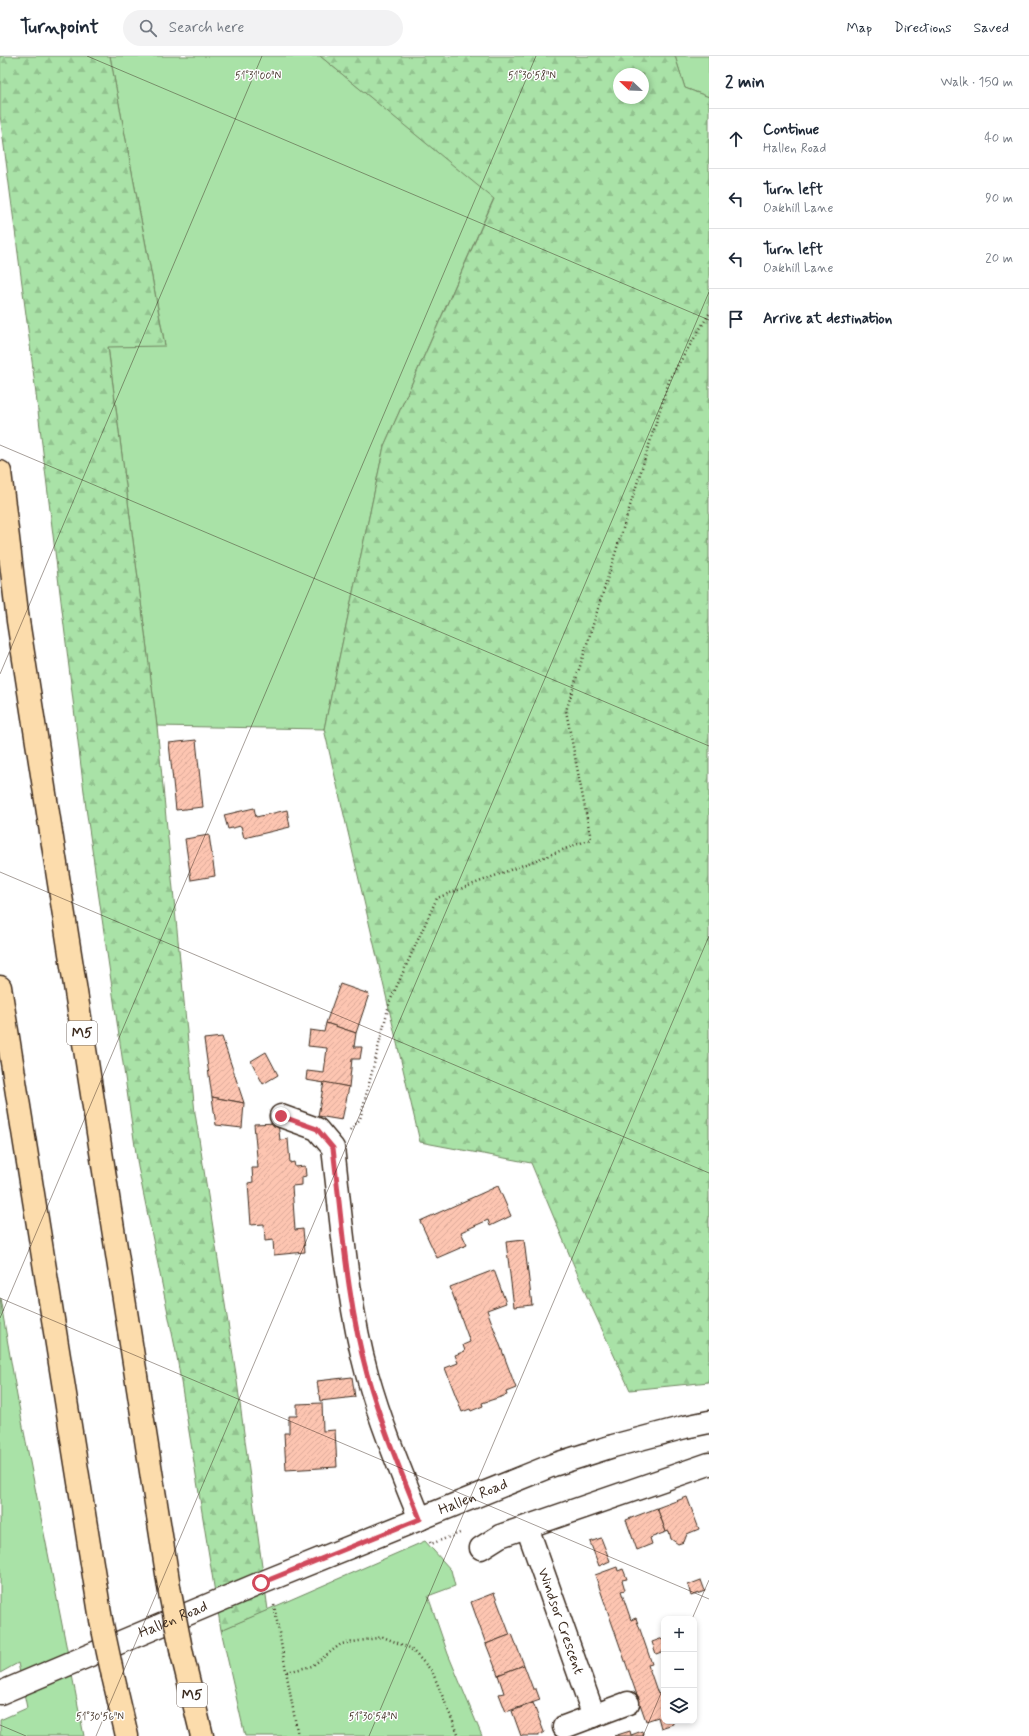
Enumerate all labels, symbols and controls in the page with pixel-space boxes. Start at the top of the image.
search box [123,10,403,46]
text: Turnpoint [20,15,99,40]
icon: search [137,17,159,39]
text: Search here [169,18,244,38]
text: Map [846,19,872,37]
text: Directions [894,19,952,37]
text: Saved [974,19,1009,37]
north arrow [613,68,649,104]
text: 51°31'00"N [235,69,281,83]
text: 51°30'58"N [508,69,556,83]
text: 2 min [725,71,765,93]
text: Walk · 150 m [940,74,1013,91]
text: Continue [763,120,819,140]
icon: ahead [725,128,747,150]
text: 40 m [984,130,1013,147]
text: Hallen Road [763,140,826,157]
text: Turn left [763,180,823,200]
icon: left [725,188,747,210]
text: 90 m [985,190,1013,207]
text: Oakhill Lane [763,200,833,217]
text: Turn left [763,240,823,260]
icon: left [725,248,747,270]
text: 20 m [985,250,1013,267]
text: Oakhill Lane [763,260,833,277]
icon: arrive [725,308,747,330]
text: Arrive at destination [763,309,892,329]
road number: M5 [67,1021,97,1045]
route end [272,1107,290,1125]
street label: Hallen Road [435,1474,511,1520]
street label: Windsor Crescent [532,1565,589,1678]
route start [252,1574,270,1592]
street label: Hallen Road [136,1597,211,1643]
map controls [661,1616,697,1724]
button: + [661,1616,697,1652]
button: − [661,1652,697,1688]
road number: M5 [177,1683,207,1707]
button: layers [661,1688,697,1724]
text: 51°30'56"N [76,1710,124,1724]
text: 51°30'54"N [349,1710,398,1724]

